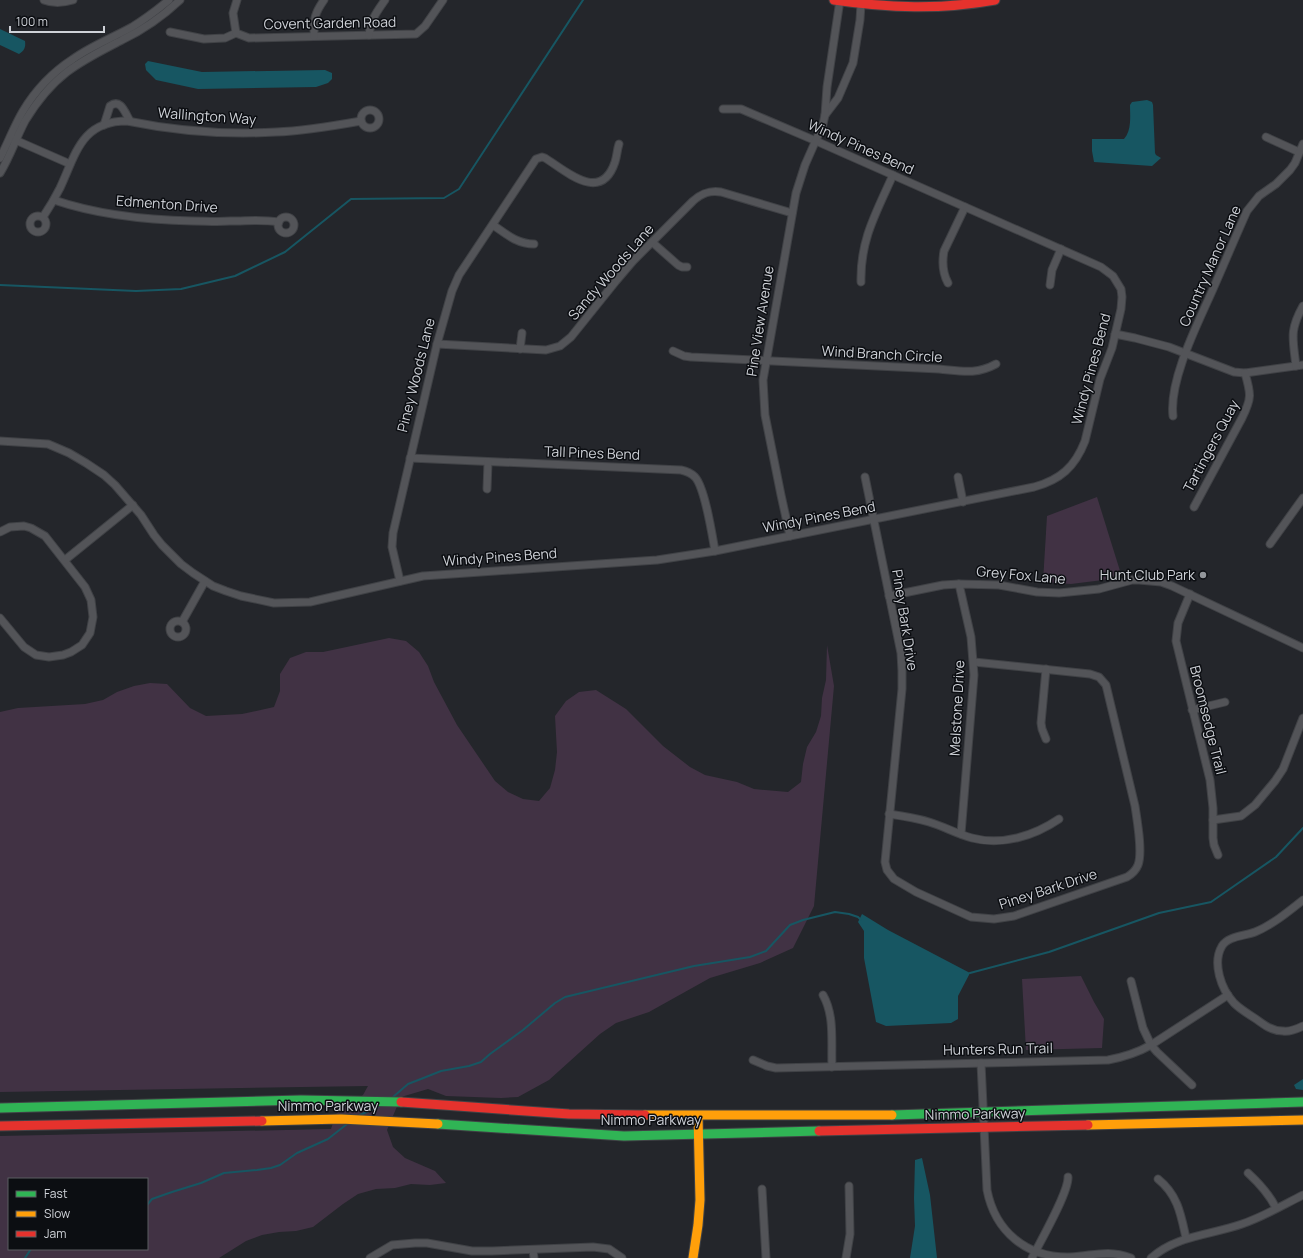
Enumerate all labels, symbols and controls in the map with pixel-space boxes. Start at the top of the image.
scale bar [10,8,104,34]
street label: Covent Garden Road [263,12,396,33]
text: 100 m [16,13,48,30]
street label: Wallington Way [157,103,257,128]
street label: Windy Pines Bend [805,115,917,178]
street label: Edmenton Drive [116,190,219,217]
street label: Country Manor Lane [1174,202,1245,329]
street label: Sandy Woods Lane [563,219,658,324]
street label: Pine View Avenue [741,264,778,378]
street label: Windy Pines Bend [1067,311,1114,427]
street label: Piney Woods Lane [392,316,439,434]
street label: Wind Branch Circle [821,341,943,366]
street label: Tartingers Quay [1178,396,1243,495]
street label: Tall Pines Bend [544,441,640,464]
street label: Windy Pines Bend [761,496,877,537]
street label: Windy Pines Bend [442,543,558,570]
street label: Grey Fox Lane [976,561,1066,588]
place label: Hunt Club Park [1100,565,1196,584]
street label: Piney Bark Drive [888,568,923,672]
marker: Hunt Club Park [1198,570,1208,580]
street label: Melstone Drive [944,659,969,756]
street label: Broomsedge Trail [1186,663,1231,776]
street label: Piney Bark Drive [996,864,1099,913]
street label: Hunters Run Trail [943,1038,1053,1059]
street label: Nimmo Parkway [278,1096,379,1115]
street label: Nimmo Parkway [925,1103,1026,1124]
street label: Nimmo Parkway [601,1110,702,1129]
legend [8,1178,148,1250]
text: Fast [44,1185,68,1202]
text: Slow [44,1205,70,1222]
text: Jam [44,1225,66,1242]

